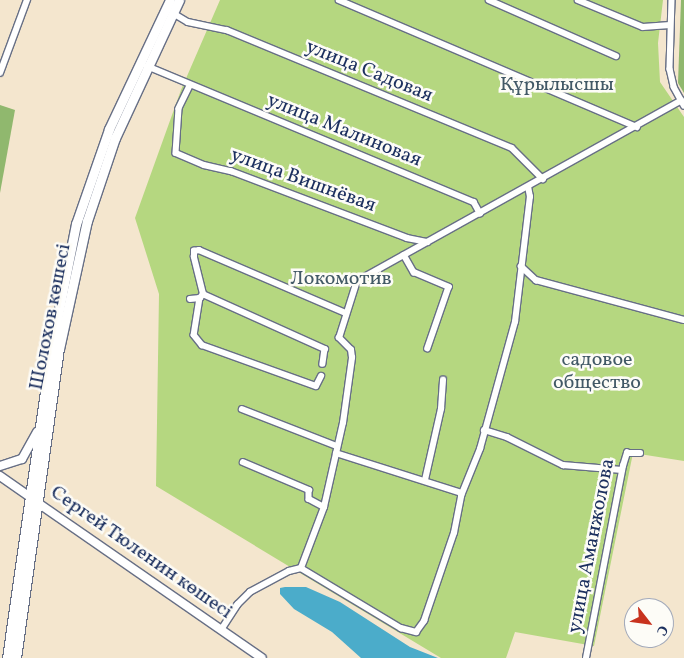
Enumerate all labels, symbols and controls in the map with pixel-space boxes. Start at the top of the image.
street label: улица Садовая [302,36,436,108]
park label: Құрылысшы [500,73,614,97]
street label: улица Малиновая [263,89,425,173]
street label: улица Вишнёвая [227,144,379,218]
street label: Шолохов көшесі [25,242,77,392]
park label: Локомотив [290,267,392,291]
park label: садовое общество [553,349,641,396]
street label: улица Аманжолова [563,457,621,635]
street label: Сергей Тюленин көшесі [45,481,237,625]
north arrow [624,598,674,648]
text: С [651,622,672,639]

